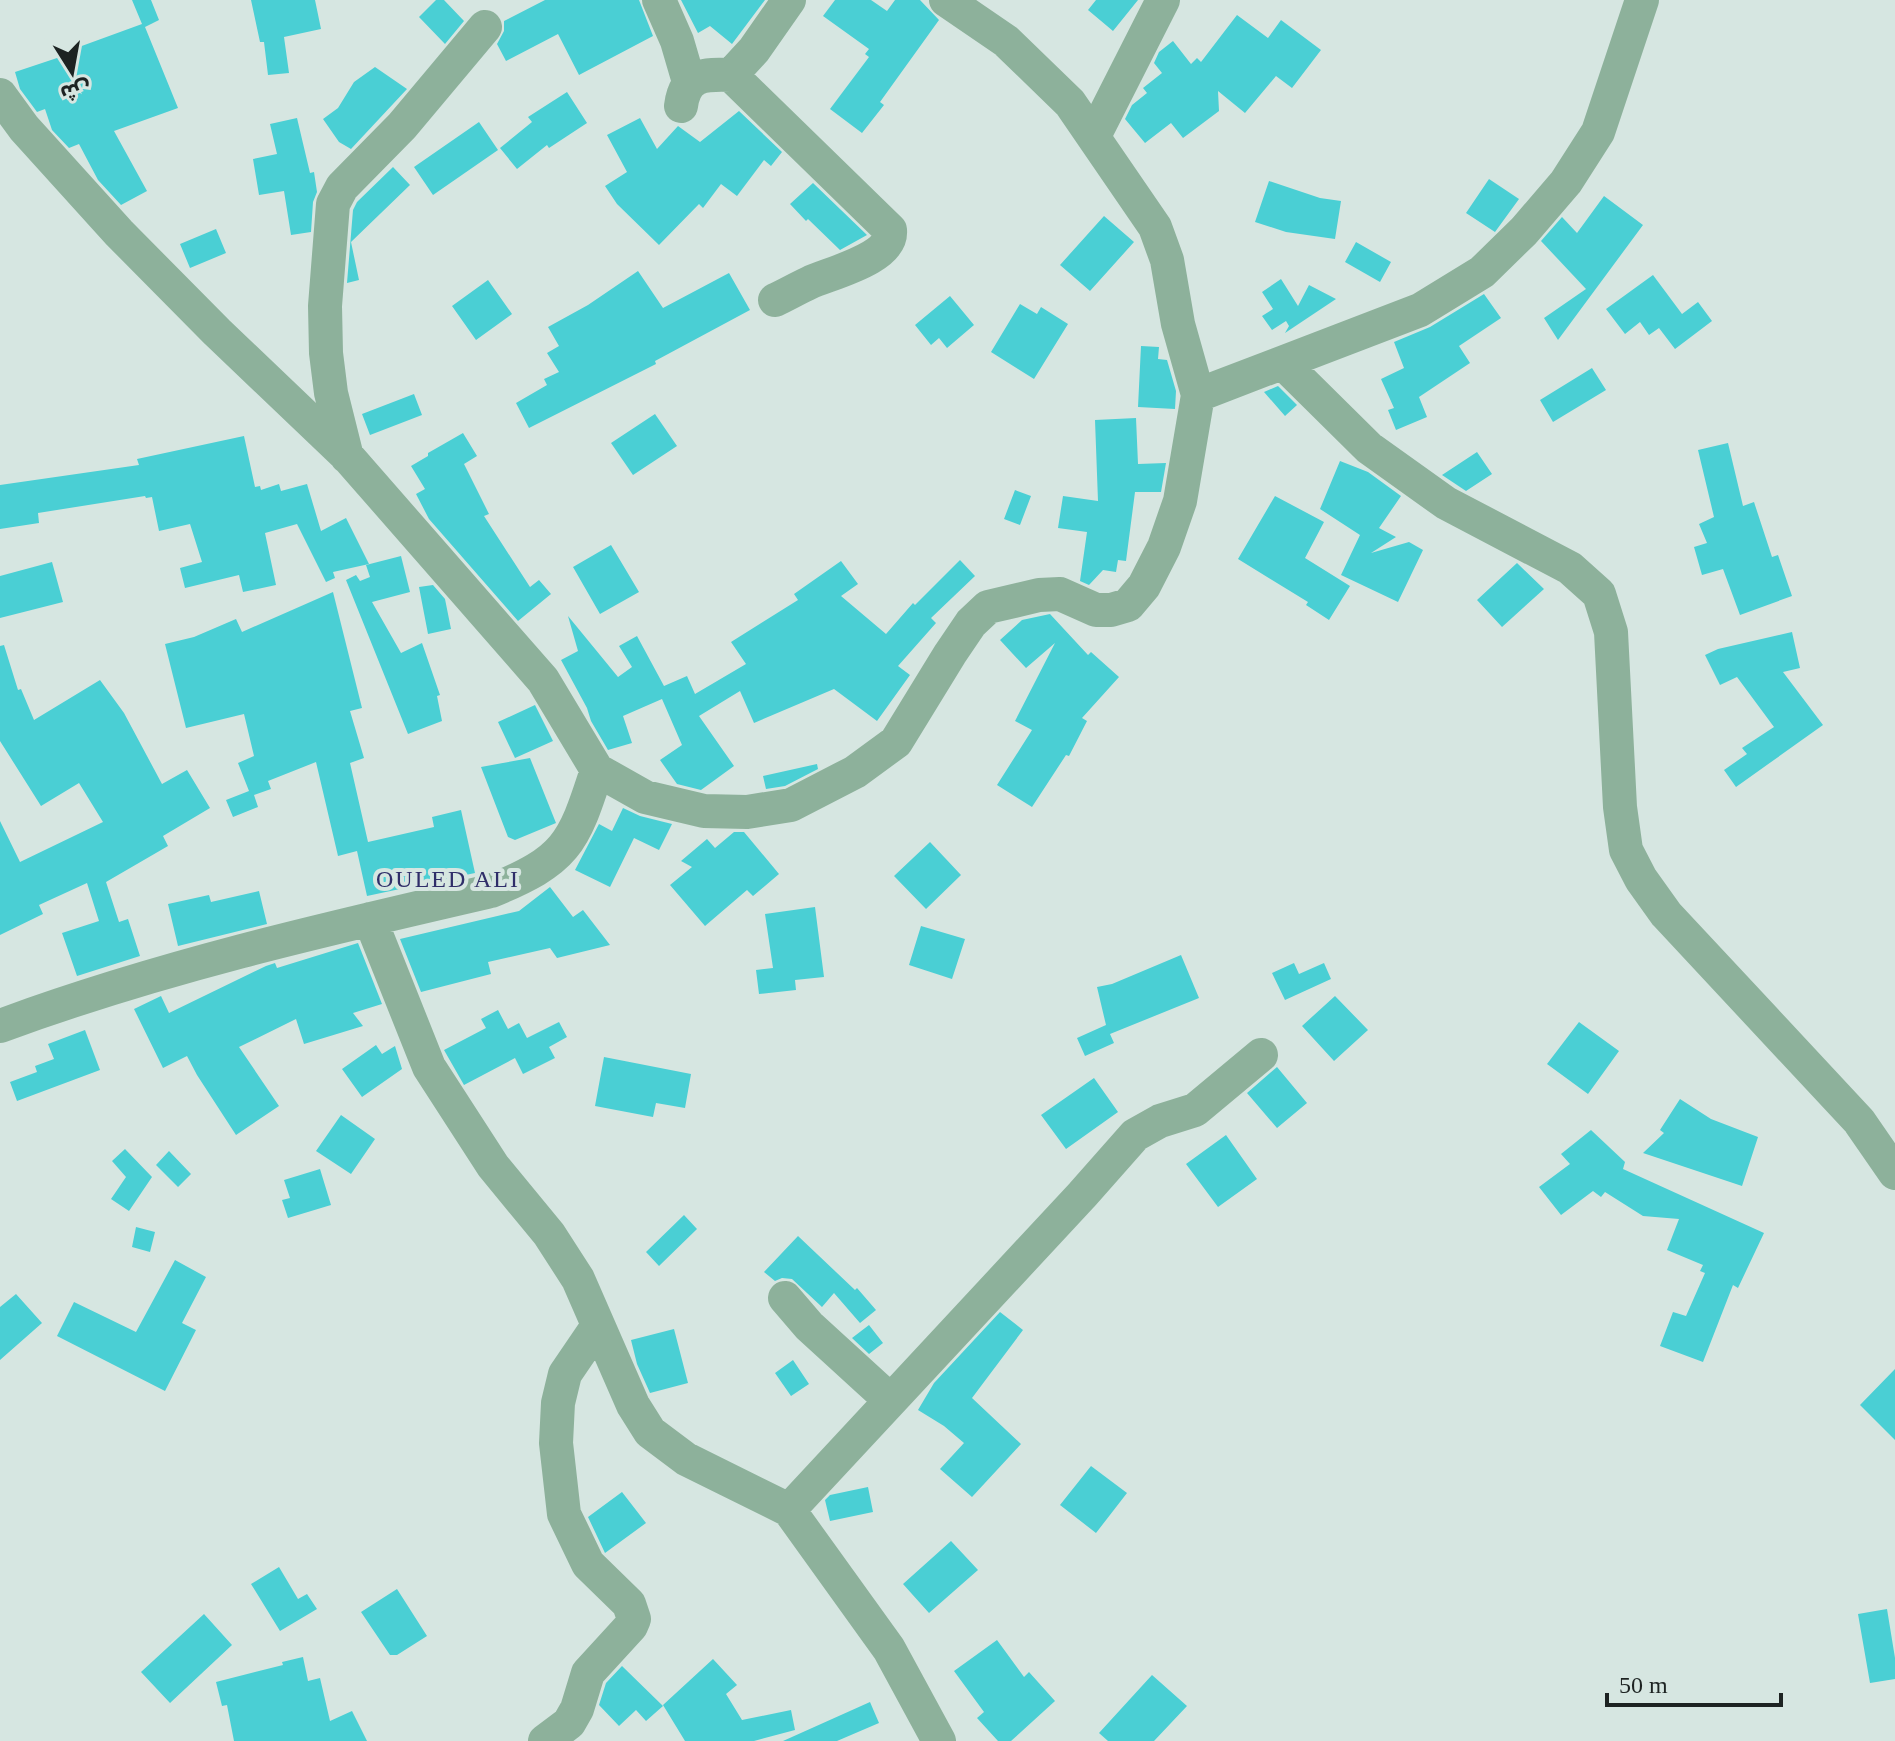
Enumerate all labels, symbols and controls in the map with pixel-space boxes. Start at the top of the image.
north arrow [32,32,112,112]
text: ش [59,76,93,106]
district label: OULED ALI [376,866,520,892]
scale bar [1607,1657,1781,1707]
text: 50 m [1619,1672,1668,1698]

